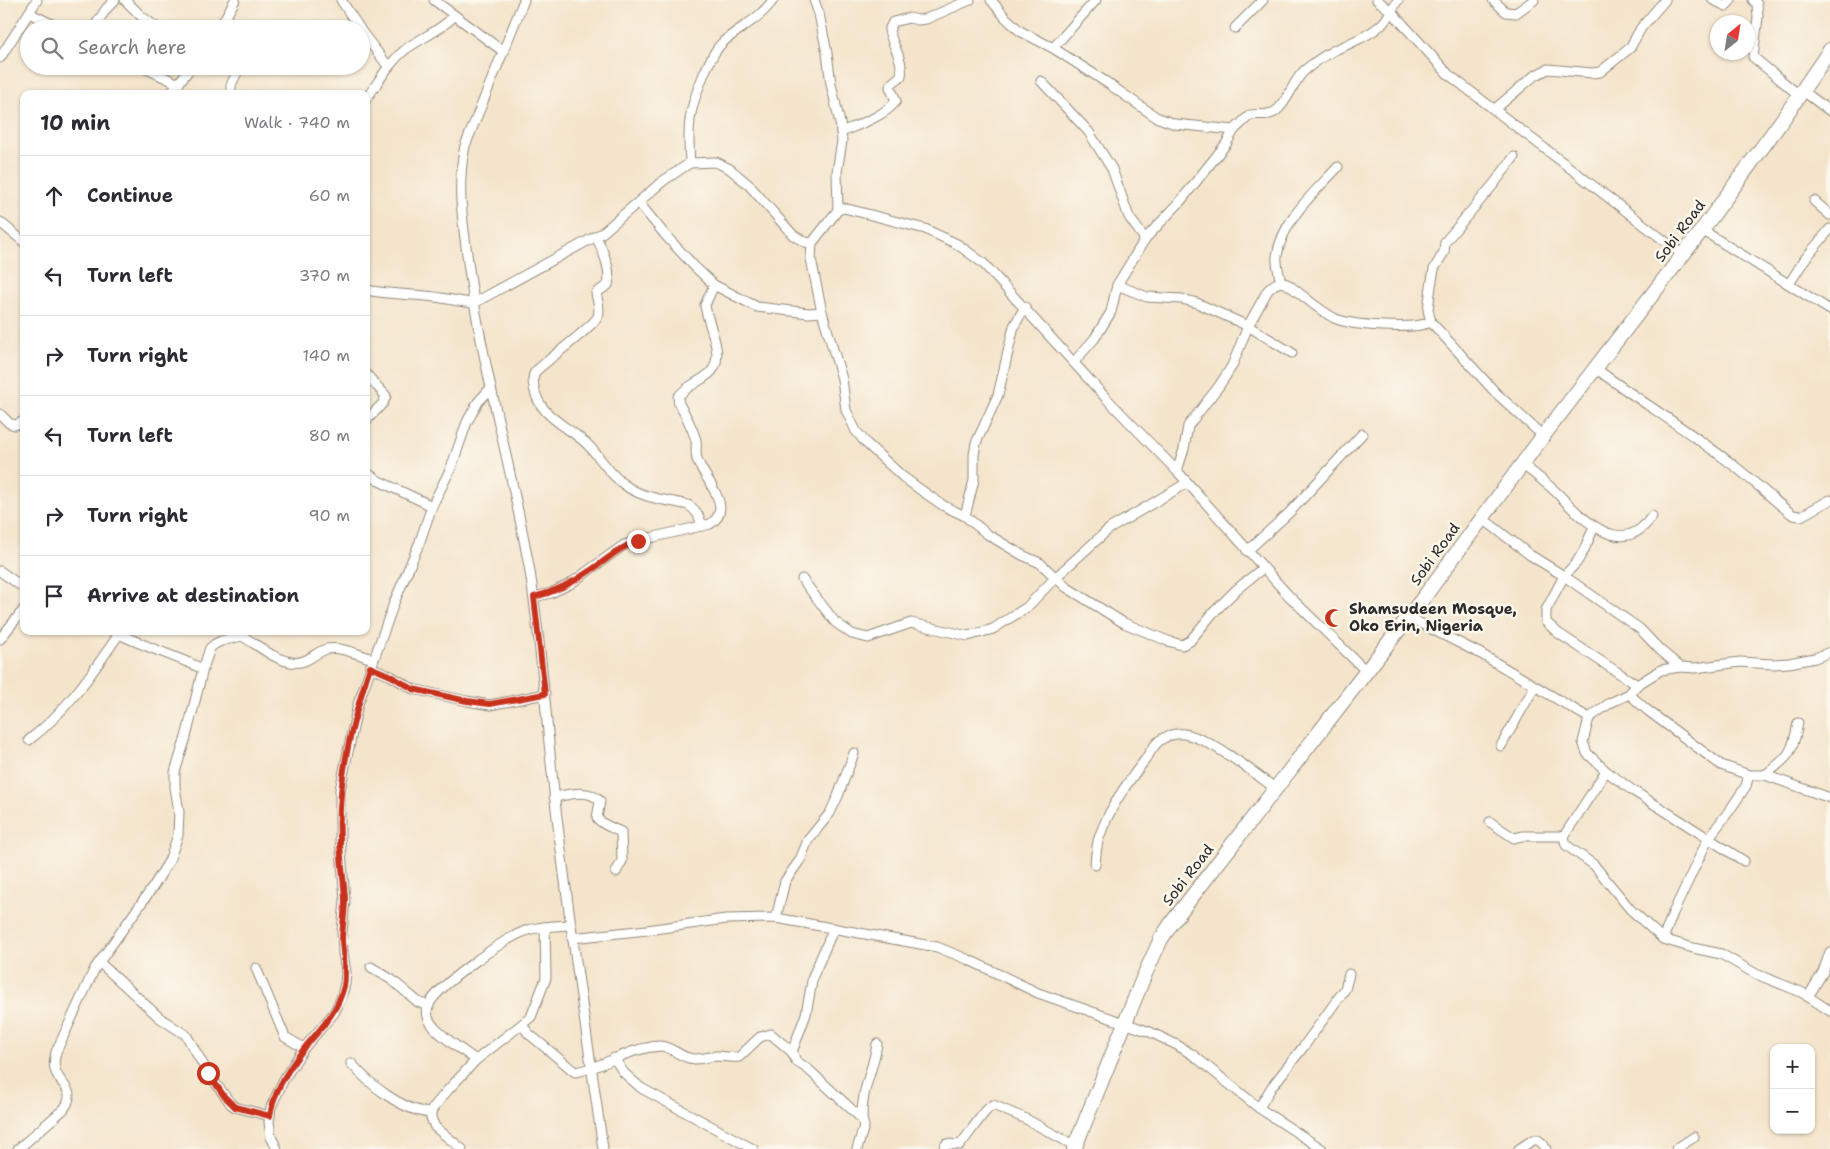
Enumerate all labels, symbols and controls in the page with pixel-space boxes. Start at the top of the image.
north arrow [1710,15,1755,60]
search box [20,20,370,75]
icon: search [38,34,66,62]
text: Search here [78,35,187,60]
text: 10 min [40,109,110,137]
text: Walk · 740 m [244,112,350,133]
icon: ahead [40,182,68,210]
text: Continue [87,183,173,208]
text: 60 m [309,185,350,206]
street label: Sobi Road [1650,196,1710,266]
icon: left [40,262,68,290]
text: Turn left [87,263,173,288]
text: 370 m [299,265,350,286]
icon: right [40,342,68,370]
text: Turn right [87,343,188,368]
text: 140 m [303,345,350,366]
icon: left [40,422,68,450]
text: Turn left [87,423,173,448]
text: 80 m [309,425,350,446]
icon: right [40,502,68,530]
text: Turn right [87,503,188,528]
text: 90 m [309,505,350,526]
street label: Sobi Road [1405,518,1465,589]
route end [627,530,650,553]
icon: arrive [40,582,68,610]
text: Arrive at destination [87,583,299,608]
place label: Shamsudeen Mosque, Oko Erin, Nigeria [1349,599,1517,636]
mosque icon: Shamsudeen Mosque, Oko Erin, Nigeria [1323,607,1345,629]
street label: Sobi Road [1158,840,1219,910]
map controls [1770,1044,1815,1134]
button: + [1770,1044,1815,1089]
route start [197,1062,220,1085]
button: − [1770,1089,1815,1134]

